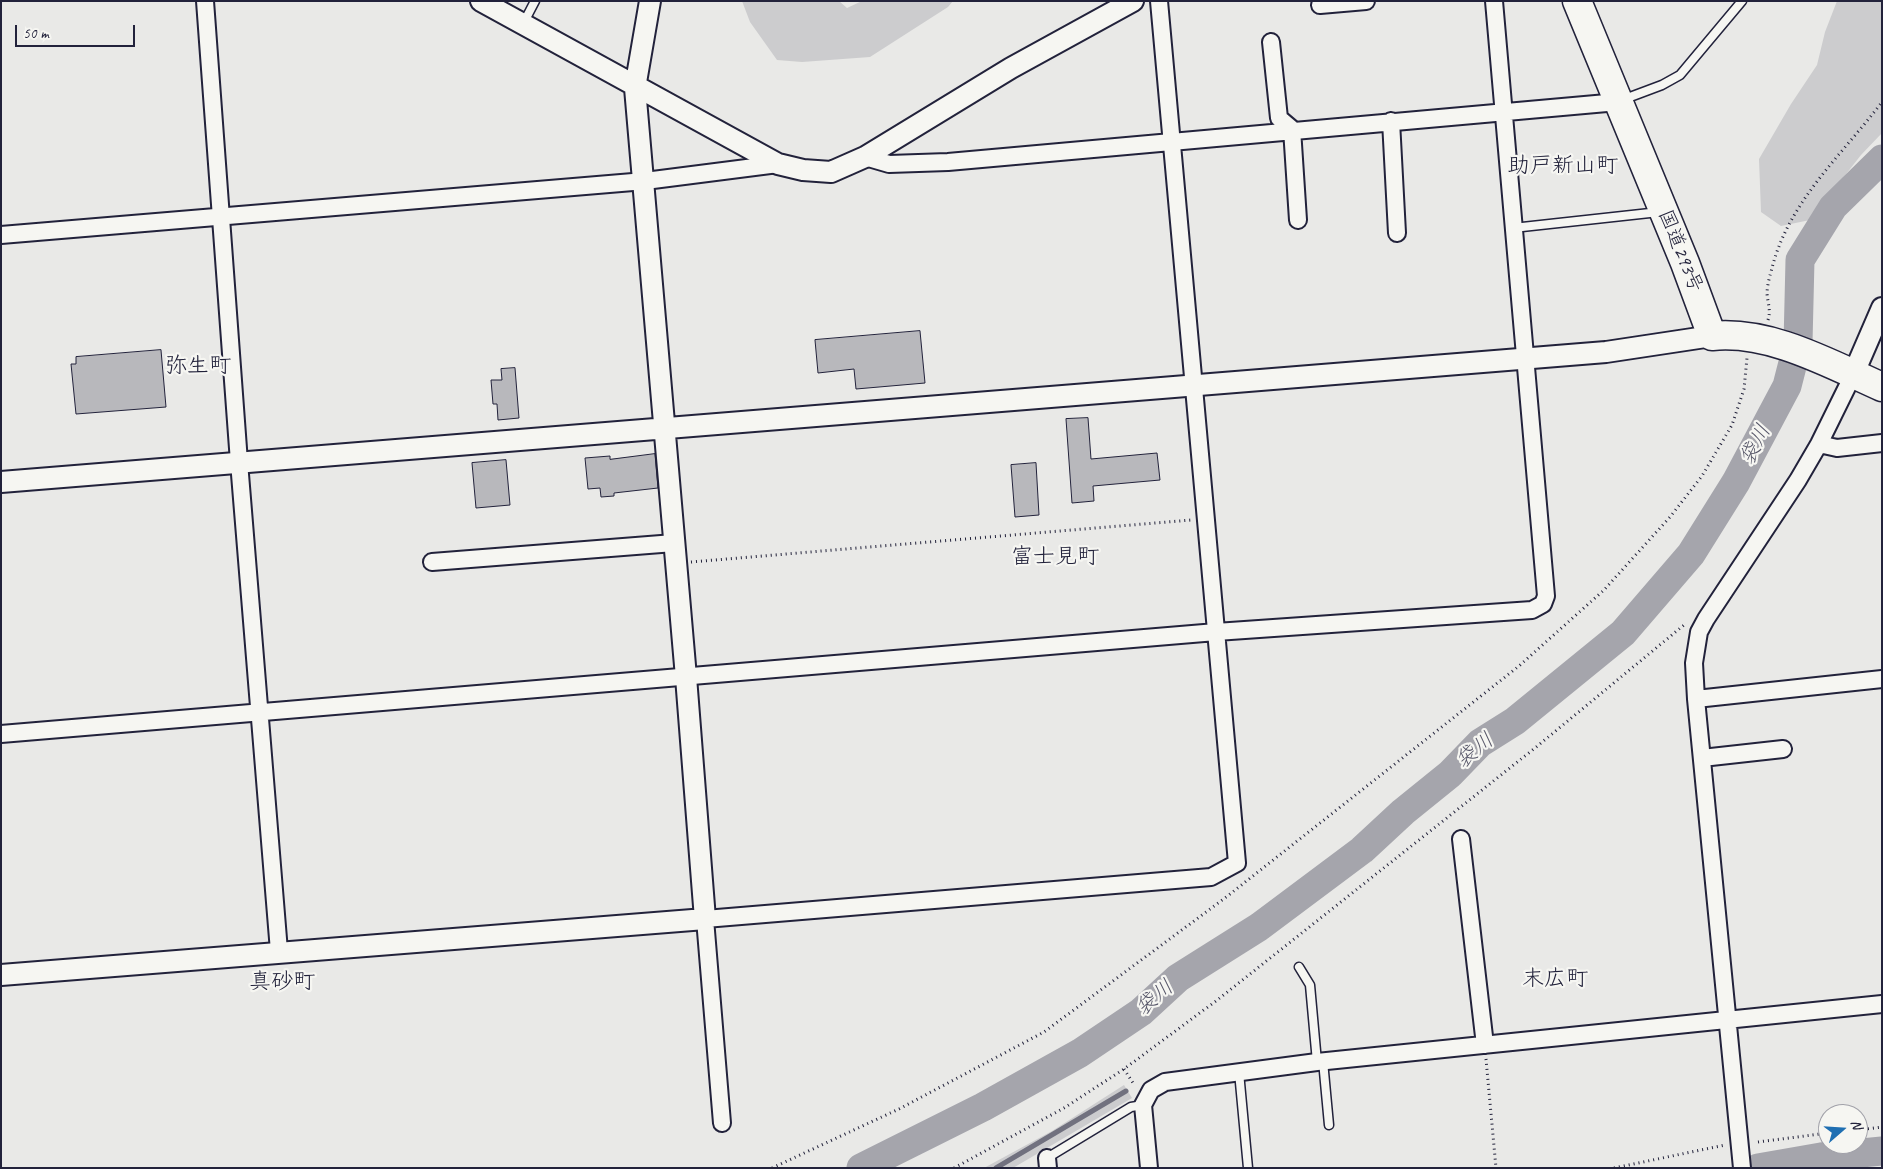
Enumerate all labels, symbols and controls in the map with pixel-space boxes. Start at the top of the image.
scale bar [18,15,138,47]
text: 50 m [23,24,49,43]
district label: 助戸新山町 [1508,153,1618,179]
street label: 国道293号 [1653,206,1707,296]
district label: 弥生町 [165,353,231,379]
water label: 袋川 [1735,421,1777,469]
district label: 富士見町 [1011,544,1099,570]
water label: 袋川 [1451,728,1499,774]
district label: 末広町 [1522,966,1588,992]
district label: 真砂町 [249,969,315,995]
water label: 袋川 [1131,975,1179,1021]
north arrow [1818,1104,1868,1154]
text: N [1847,1117,1866,1131]

